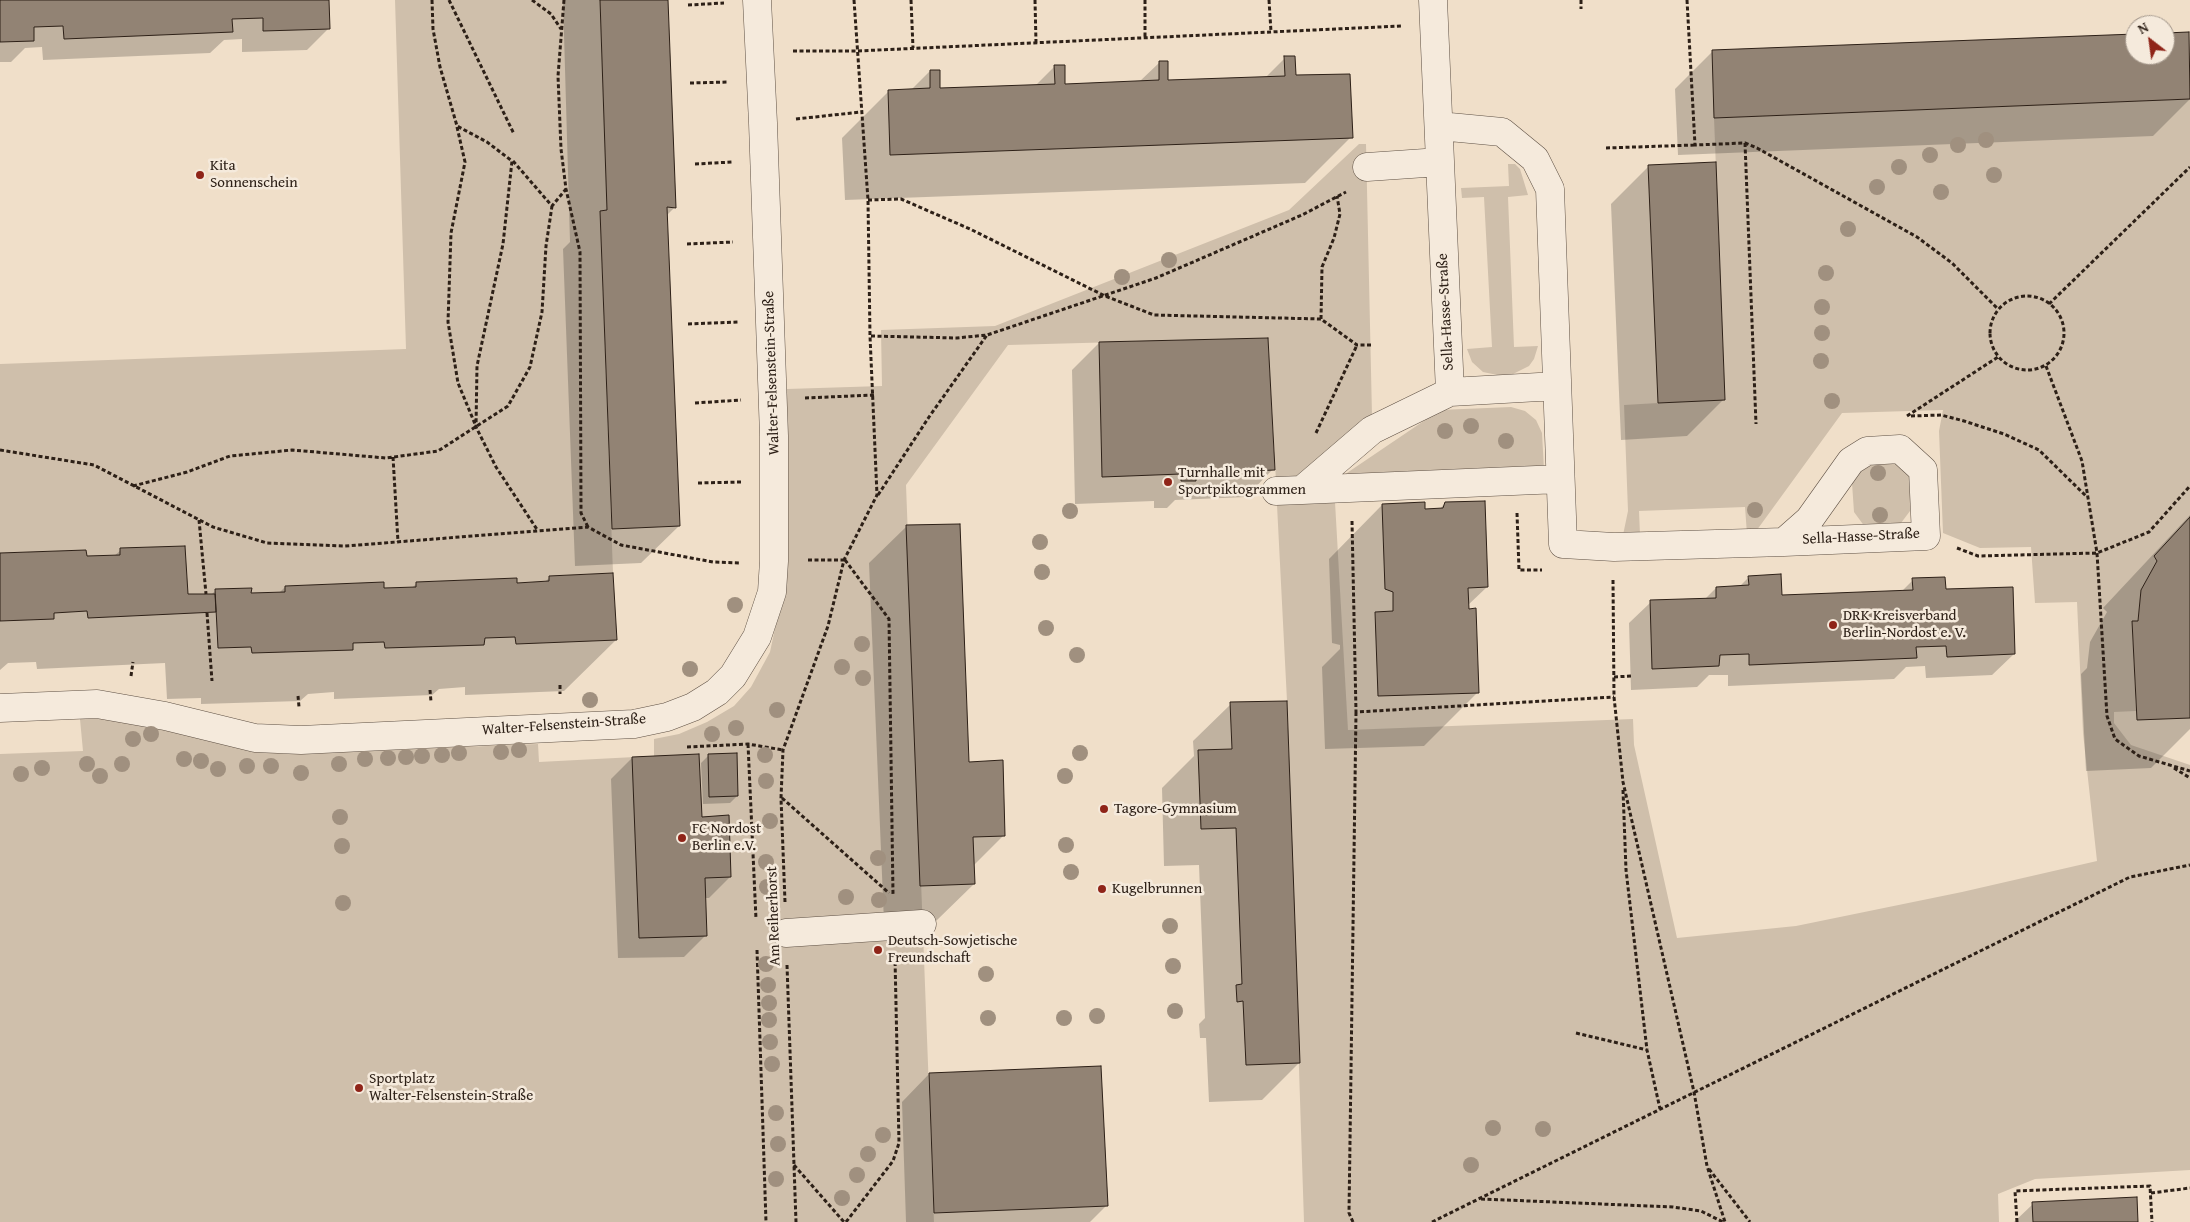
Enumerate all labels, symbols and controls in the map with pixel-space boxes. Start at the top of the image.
north arrow [2125,15,2175,65]
text: N [2134,17,2152,39]
place label: Kita Sonnenschein [210,157,298,192]
marker: Kita Sonnenschein [194,169,206,181]
street label: Sella-Hasse-Straße [1434,253,1458,371]
street label: Walter-Felsenstein-Straße [760,291,784,455]
place label: Turnhalle mit Sportpiktogrammen [1178,464,1306,499]
marker: Turnhalle mit Sportpiktogrammen [1162,476,1174,488]
street label: Sella-Hasse-Straße [1802,525,1920,549]
place label: DRK Kreisverband Berlin-Nordost e. V. [1843,607,1966,642]
marker: DRK Kreisverband Berlin-Nordost e. V. [1827,619,1839,631]
street label: Walter-Felsenstein-Straße [481,710,647,740]
place label: Tagore-Gymnasium [1114,800,1237,818]
marker: Tagore-Gymnasium [1098,803,1110,815]
place label: FC Nordost Berlin e.V. [692,820,761,855]
marker: FC Nordost Berlin e.V. [676,832,688,844]
street label: Am Reiherhorst [763,866,785,966]
place label: Kugelbrunnen [1112,880,1202,898]
marker: Kugelbrunnen [1096,883,1108,895]
place label: Deutsch-Sowjetische Freundschaft [888,932,1017,967]
marker: Deutsch-Sowjetische Freundschaft [872,944,884,956]
place label: Sportplatz Walter-Felsenstein-Straße [369,1070,533,1105]
marker: Sportplatz Walter-Felsenstein-Straße [353,1082,365,1094]

